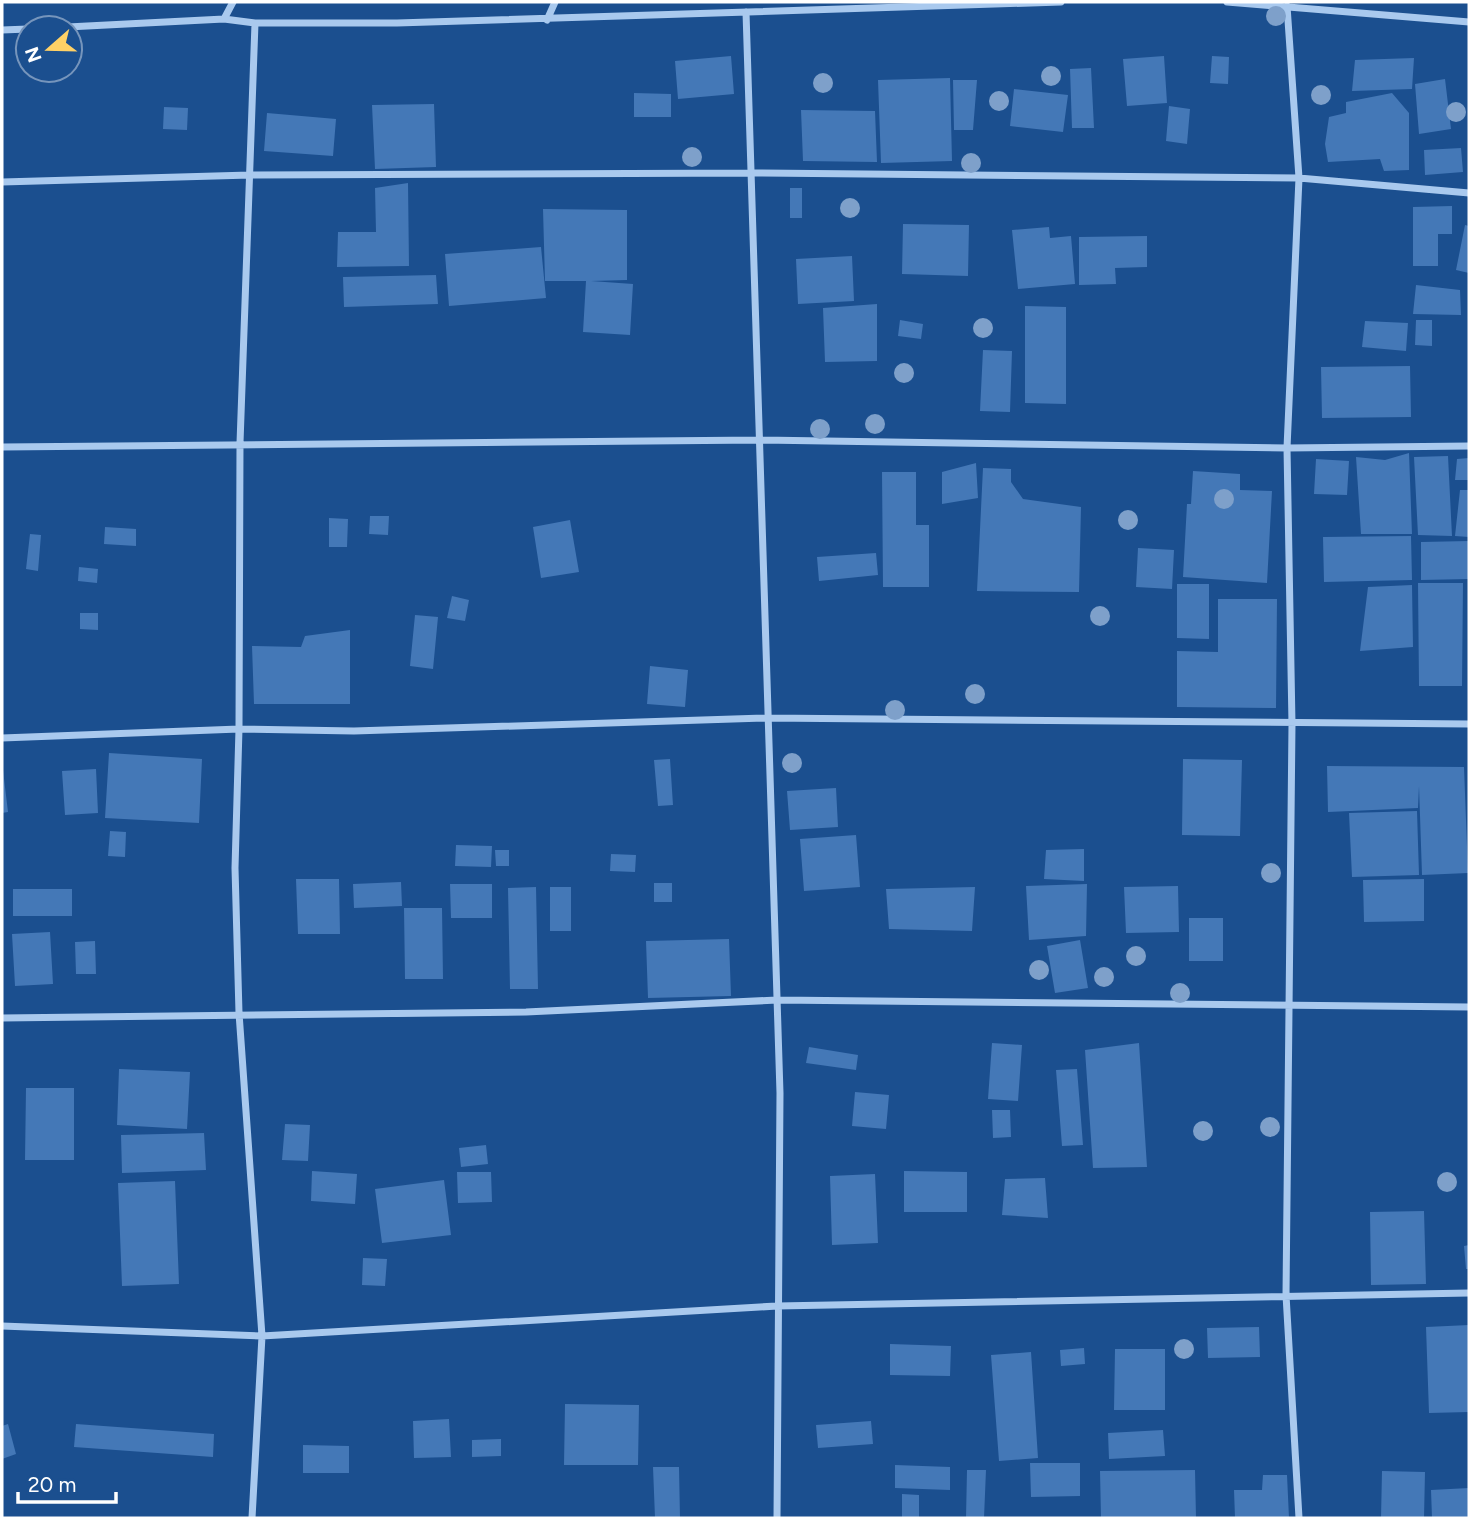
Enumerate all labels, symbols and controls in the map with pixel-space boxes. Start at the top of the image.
north arrow [14,14,84,84]
text: N [20,44,47,65]
scale bar [18,1460,116,1504]
text: 20 m [28,1472,76,1497]

